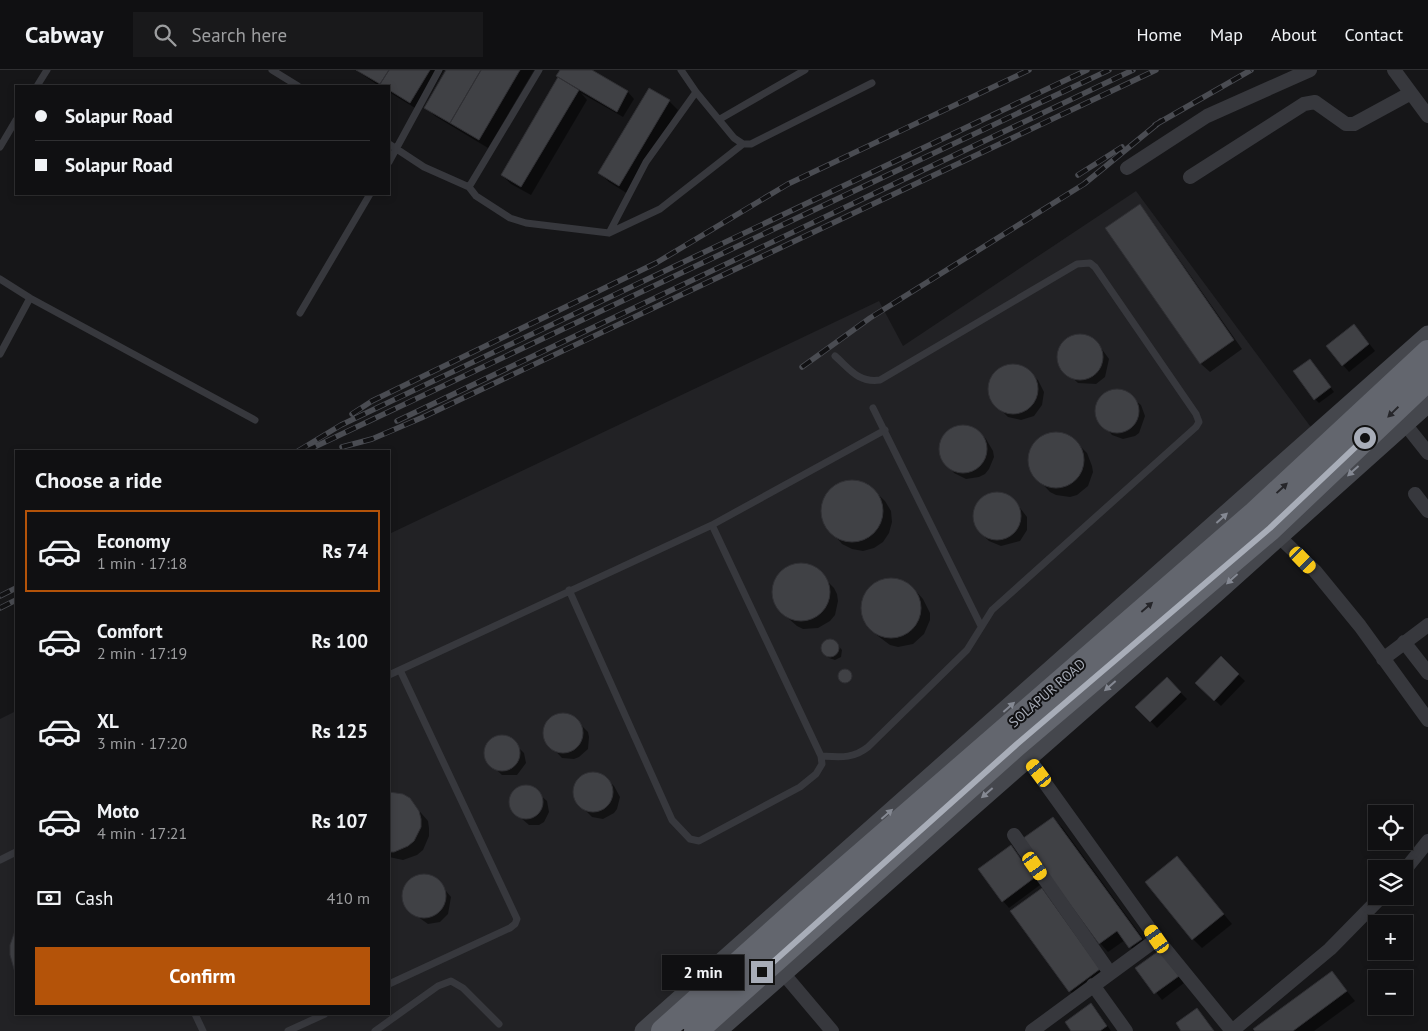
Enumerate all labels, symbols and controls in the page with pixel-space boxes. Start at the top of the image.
search box [133,12,483,57]
text: Cabway [25,19,103,50]
icon: search [151,21,179,49]
text: Search here [191,23,287,47]
text: Home [1136,23,1182,46]
text: Map [1210,23,1243,46]
text: About [1271,23,1317,46]
text: Contact [1345,23,1403,46]
text: Solapur Road [65,104,173,128]
text: Solapur Road [65,153,173,177]
one-way arrow [1387,406,1399,418]
route start [1354,427,1376,449]
one-way arrow [1347,465,1359,477]
text: Choose a ride [35,466,162,494]
one-way arrow [1275,482,1288,493]
one-way arrow [1216,512,1228,524]
icon: car [37,529,82,574]
text: Economy [97,529,170,553]
text: Rs 74 [322,539,368,563]
car [1287,544,1318,576]
text: 1 min · 17:18 [97,553,187,573]
one-way arrow [1226,573,1238,585]
one-way arrow [1140,601,1153,612]
icon: car [37,619,82,664]
text: Comfort [97,619,163,643]
text: Rs 100 [311,629,368,653]
text: 2 min · 17:19 [97,643,187,663]
street label: SOLAPUR ROAD [1005,655,1089,731]
one-way arrow [1103,681,1116,692]
one-way arrow [1003,701,1015,713]
icon: car [37,709,82,754]
text: XL [97,709,119,733]
text: Rs 125 [311,719,368,743]
text: 3 min · 17:20 [97,733,187,753]
car [1023,757,1054,789]
one-way arrow [981,788,994,799]
icon: car [37,799,82,844]
text: Moto [97,799,139,823]
map controls [1368,805,1413,1015]
button: locate [1368,805,1413,850]
text: Rs 107 [311,809,368,833]
one-way arrow [881,809,894,820]
text: 4 min · 17:21 [97,823,187,843]
car [1020,849,1049,883]
button: layers [1368,860,1413,905]
icon: cash [35,884,63,912]
text: Cash [75,886,113,910]
text: 410 m [327,888,370,908]
button: + [1368,915,1413,960]
car [1142,922,1171,956]
button: Confirm [35,947,370,1005]
callout: 2 min [662,954,744,990]
route end [751,961,773,983]
text: 2 min [683,962,723,982]
button: − [1368,970,1413,1015]

